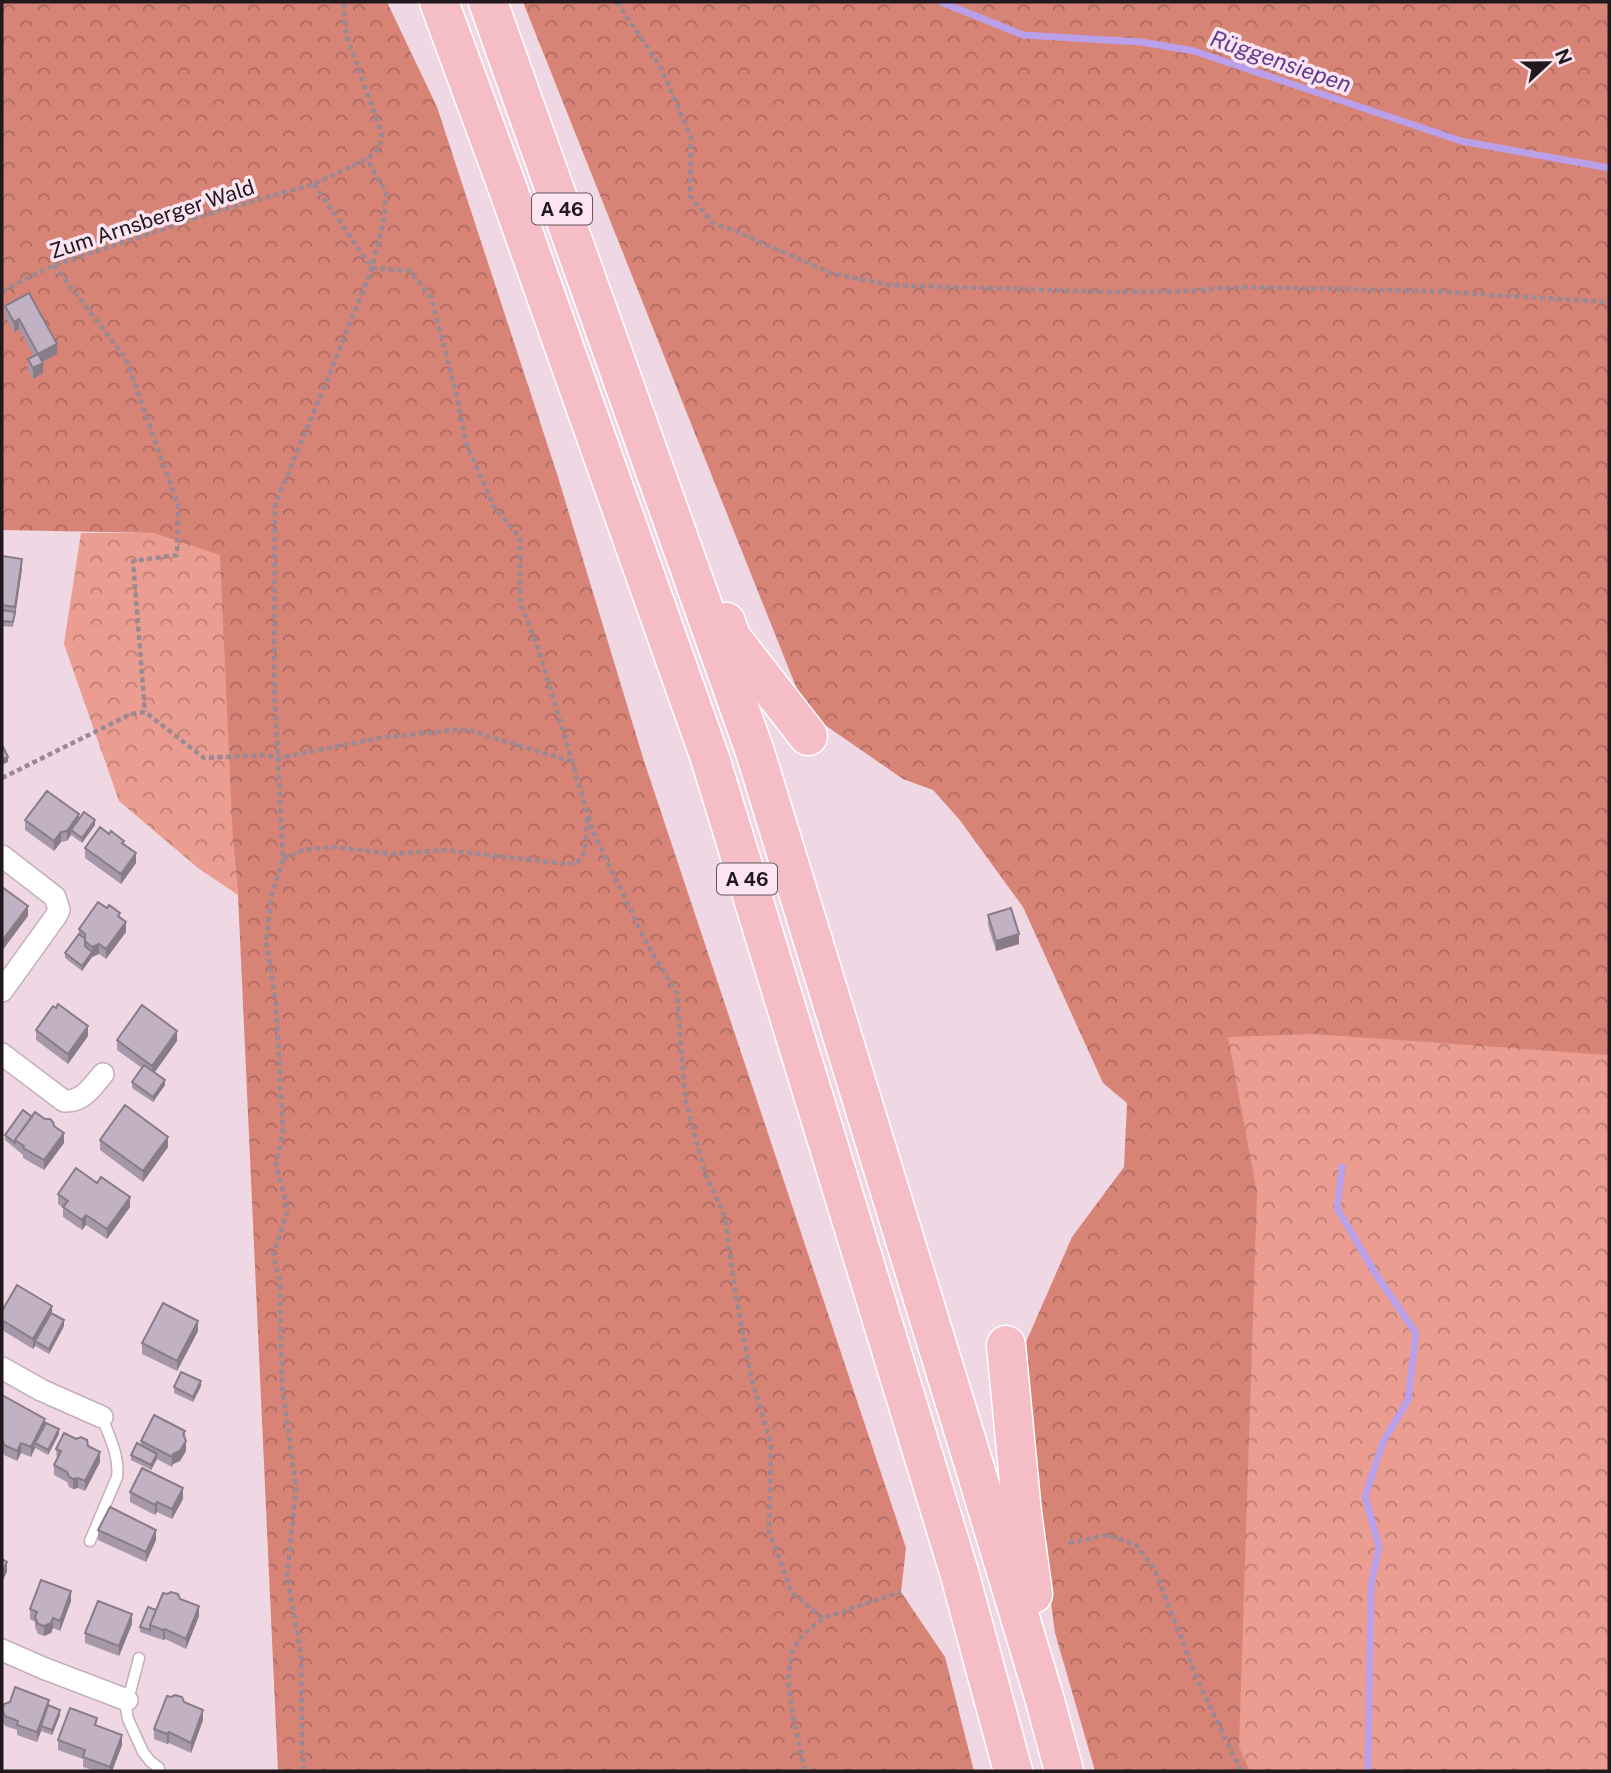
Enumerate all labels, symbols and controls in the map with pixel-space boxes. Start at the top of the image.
water label: Rüggensiepen [1207,24,1355,98]
north arrow [1513,28,1583,98]
text: N [1551,46,1577,68]
street label: Zum Arnsberger Wald [47,174,257,264]
road number: A 46 [532,194,592,224]
road number: A 46 [717,864,777,894]

